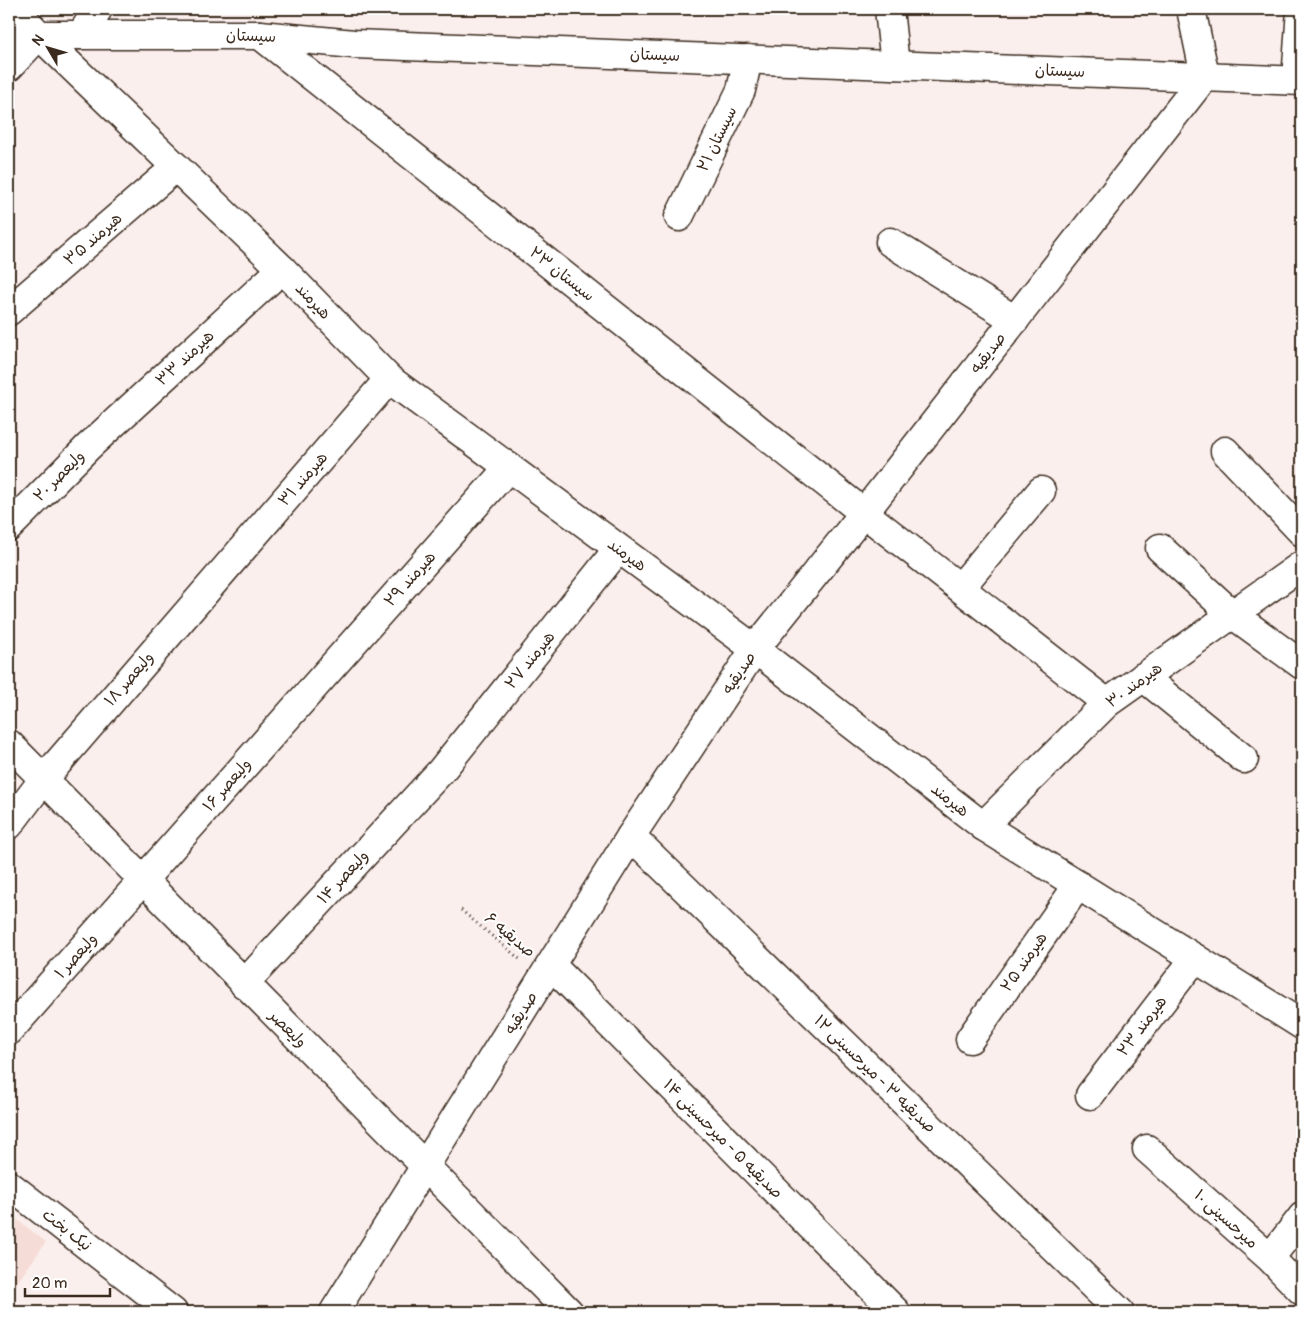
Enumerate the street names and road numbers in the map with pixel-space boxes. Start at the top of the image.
street label: سیستان [226,25,276,47]
street label: سیستان [630,44,680,66]
street label: سیستان [1035,60,1085,82]
street label: سیستان ۲۱ [693,103,741,175]
street label: هیرمند ۳۵ [60,208,126,270]
street label: سیستان ۲۳ [525,242,599,306]
street label: هیرمند [291,279,335,323]
street label: هیرمند ۳۳ [152,326,218,390]
street label: صدیقیه [966,328,1010,378]
street label: ولیعصر ۲۰ [29,446,89,506]
street label: هیرمند ۳۱ [274,448,332,510]
street label: هیرمند [604,534,650,576]
street label: هیرمند ۲۹ [380,547,440,611]
street label: هیرمند ۲۷ [501,627,559,693]
street label: ولیعصر ۱۸ [100,648,158,710]
street label: صدیقیه [718,648,760,698]
street label: هیرمند ۳۰ [1102,658,1166,712]
street label: ولیعصر ۱۶ [198,754,256,816]
street label: هیرمند [927,779,973,821]
street label: ولیعصر ۱۴ [313,846,373,908]
street label: صدیقیه ۶ [481,908,539,962]
street label: هیرمند ۲۵ [996,928,1052,996]
street label: ولیعصر ۱ [50,929,102,983]
street label: صدیقیه [500,988,542,1038]
street label: هیرمند ۲۳ [1113,992,1171,1060]
street label: ولیعصر [264,1005,311,1052]
street label: صدیقیه ۳ - میرحسینی ۱۲ [810,1011,940,1137]
street label: صدیقیه ۵ - میرحسینی ۱۴ [659,1075,787,1203]
street label: میرحسینی ۱۰ [1190,1185,1262,1253]
street label: نیک بخت [38,1204,96,1256]

